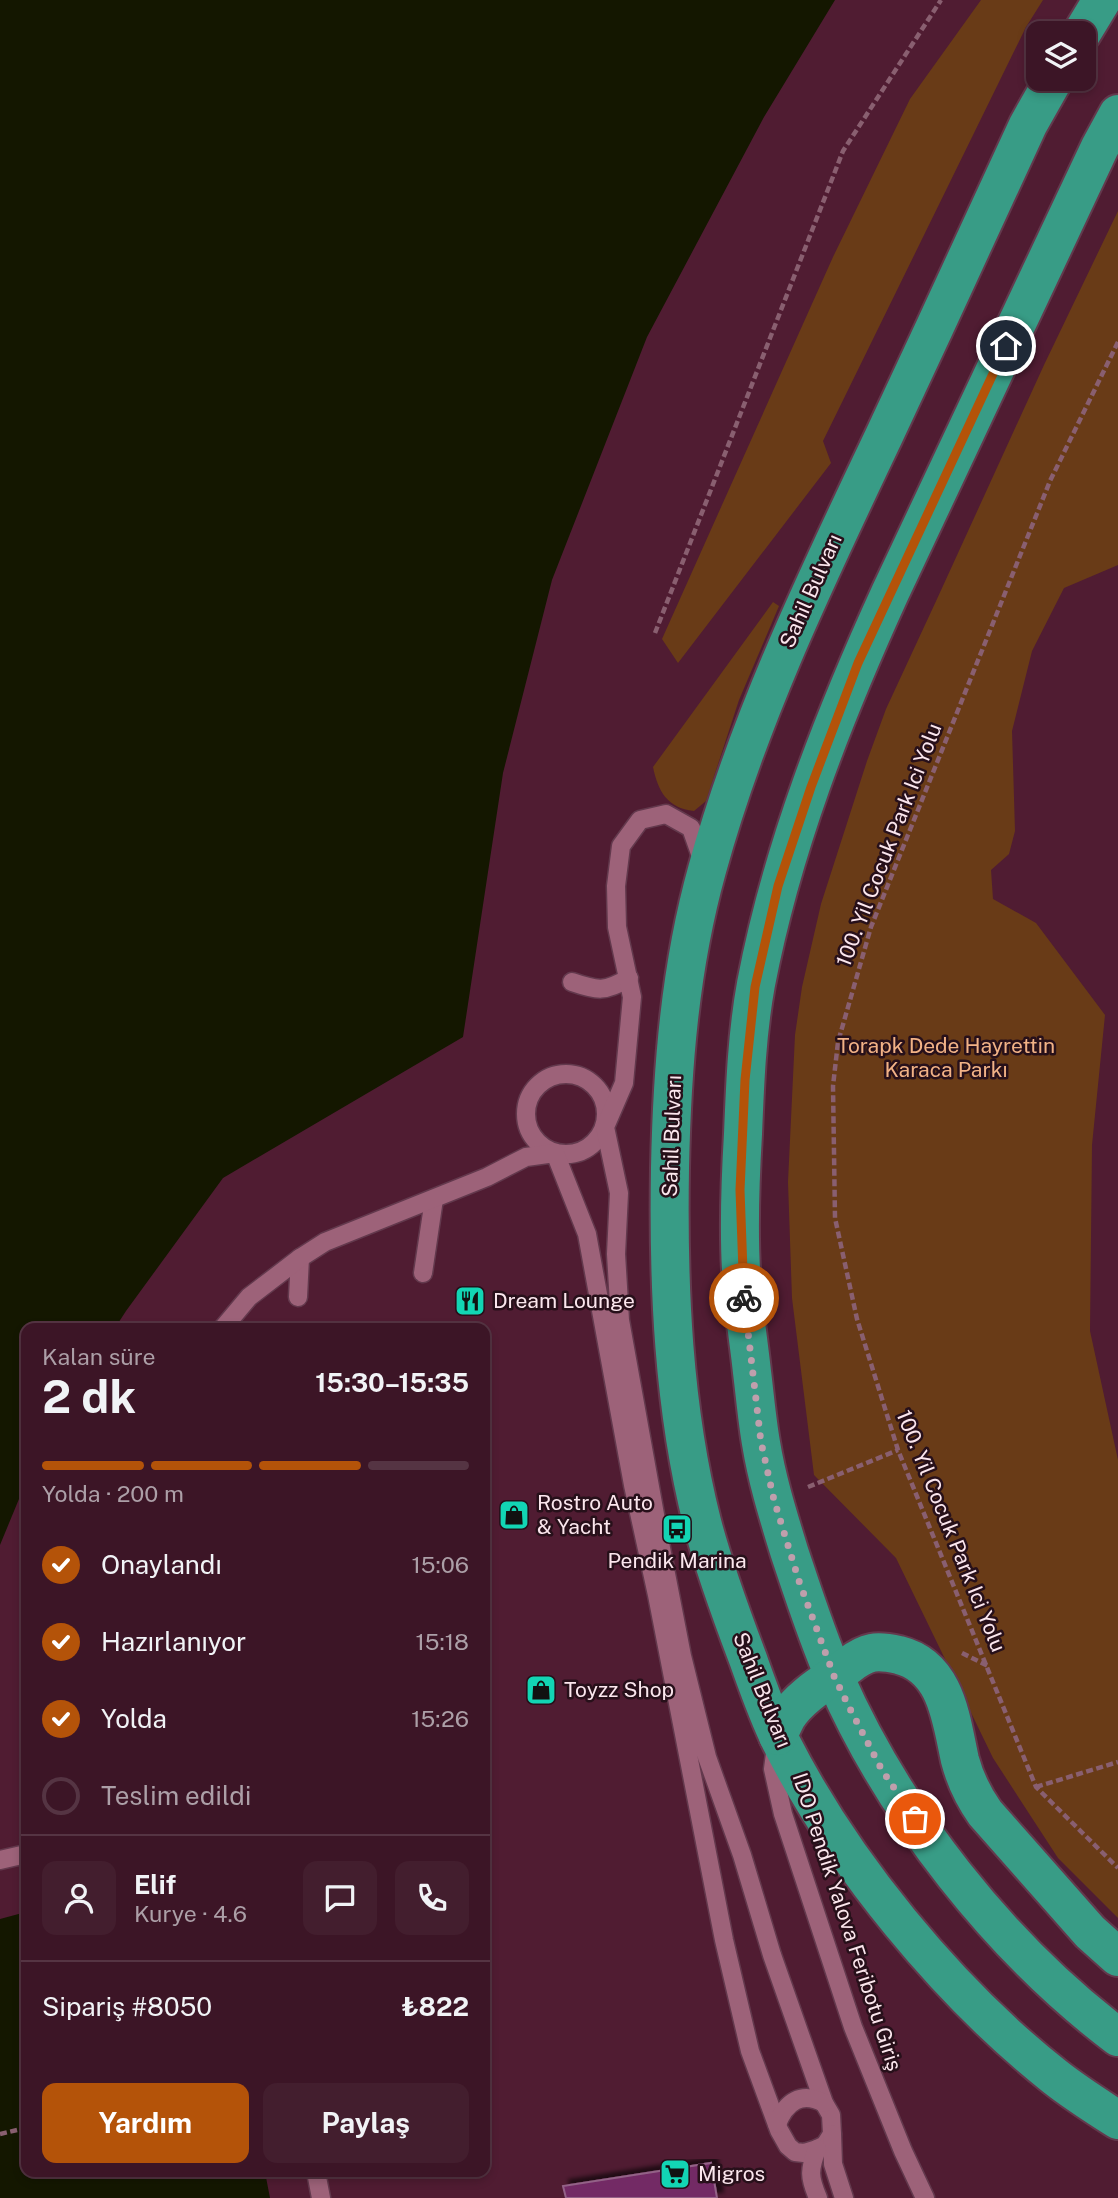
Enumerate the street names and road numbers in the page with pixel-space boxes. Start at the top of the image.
street label: Sahil Bulvarı [774,530,847,652]
street label: 100. Yil Cocuk Park Ici Yolu [831,720,947,970]
street label: Sahil Bulvarı [657,1075,686,1197]
street label: 100. Yil Cocuk Park Ici Yolu [891,1406,1011,1655]
street label: Sahil Bulvarı [728,1629,797,1751]
street label: IDO Pendik Yalova Feribotu Giriş [787,1770,908,2074]

